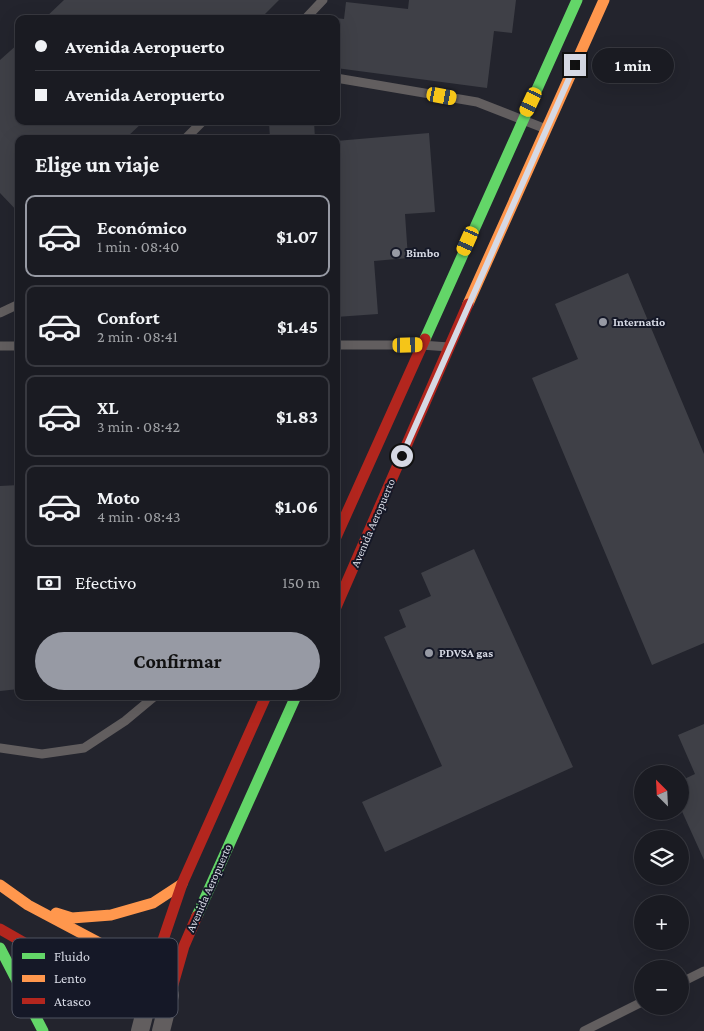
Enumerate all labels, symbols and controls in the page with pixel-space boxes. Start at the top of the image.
text: Avenida Aeropuerto [65,36,225,57]
callout: 1 min [592,48,675,82]
route end [564,54,586,76]
text: 1 min [615,57,651,74]
text: Avenida Aeropuerto [65,84,225,105]
car [517,85,544,119]
car [425,86,458,106]
text: Elige un viaje [35,152,159,177]
icon: car [37,214,82,259]
text: Económico [97,217,187,238]
car [455,224,480,258]
text: $1.07 [276,226,318,247]
text: 1 min · 08:40 [97,238,179,255]
place label: Bimbo [406,246,439,260]
marker: Bimbo [390,247,402,259]
icon: car [37,304,82,349]
text: Confort [97,307,160,328]
place label: Internatio [613,315,665,329]
text: $1.45 [277,316,318,337]
marker: Internatio [597,316,609,328]
text: 2 min · 08:41 [97,328,178,345]
car [392,337,423,353]
icon: car [37,394,82,439]
text: XL [97,397,119,418]
text: $1.83 [276,406,318,427]
text: 3 min · 08:42 [97,418,180,435]
route start [391,445,413,467]
street label: Avenida Aeropuerto [348,476,398,569]
icon: car [37,484,82,529]
text: Moto [97,487,140,508]
text: $1.06 [275,496,318,517]
text: 4 min · 08:43 [97,508,181,525]
icon: cash [35,569,63,597]
text: Efectivo [75,572,136,593]
text: 150 m [282,574,320,591]
button: Confirmar [35,632,320,690]
place label: PDVSA gas [439,646,493,660]
marker: PDVSA gas [423,647,435,659]
north arrow [634,765,689,820]
map controls [634,765,689,1015]
button: layers [634,830,689,885]
street label: Avenida Aeropuerto [183,842,235,934]
button: + [634,895,689,950]
legend [12,938,178,1018]
text: Fluido [54,948,90,964]
button: − [634,960,689,1015]
text: Lento [54,970,86,986]
text: Atasco [54,993,91,1009]

